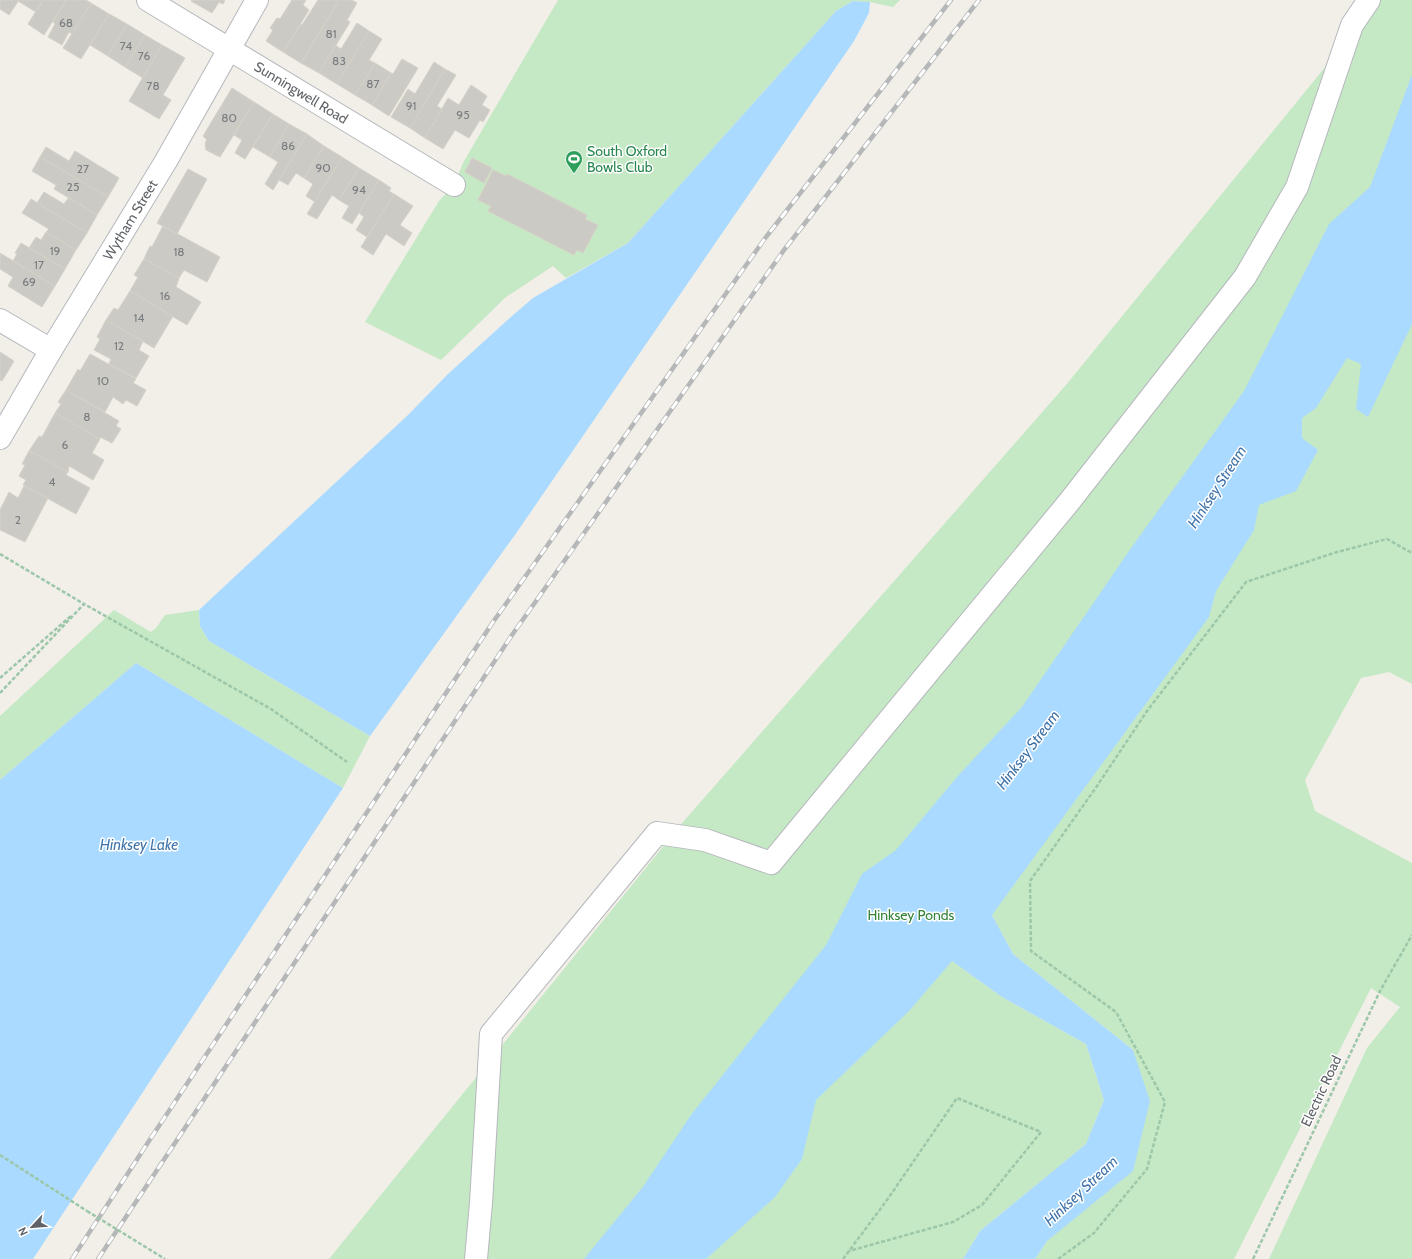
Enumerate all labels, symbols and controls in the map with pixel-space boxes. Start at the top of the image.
house number: 68 [59,15,73,30]
house number: 81 [325,26,337,41]
house number: 74 [120,38,132,53]
house number: 76 [138,48,150,63]
house number: 83 [332,53,346,68]
street label: Sunningwell Road [251,57,351,128]
house number: 87 [366,76,380,91]
house number: 78 [146,78,160,93]
house number: 91 [406,98,416,113]
house number: 95 [456,107,470,122]
house number: 80 [221,110,237,125]
house number: 86 [281,138,295,153]
place label: South Oxford Bowls Club [587,142,667,176]
sports icon: South Oxford Bowls Club [564,149,584,174]
house number: 90 [315,160,331,175]
house number: 27 [77,161,89,176]
street label: Wytham Street [99,176,162,263]
house number: 25 [67,179,79,194]
house number: 94 [352,182,366,197]
house number: 19 [50,243,61,258]
house number: 18 [173,244,185,259]
house number: 17 [34,257,44,272]
house number: 69 [22,274,36,289]
house number: 16 [160,288,171,303]
house number: 14 [134,310,144,325]
house number: 12 [114,338,124,353]
house number: 10 [97,373,109,388]
house number: 8 [83,409,91,424]
house number: 6 [62,437,69,452]
water label: Hinksey Stream [1184,443,1250,531]
house number: 4 [49,474,56,489]
house number: 2 [15,512,21,527]
water label: Hinksey Stream [992,707,1064,793]
water label: Hinksey Lake [100,836,178,854]
park label: Hinksey Ponds [868,906,955,924]
street label: Electric Road [1297,1053,1345,1129]
water label: Hinksey Stream [1040,1152,1122,1230]
north arrow [12,1207,52,1247]
text: N [15,1225,31,1238]

